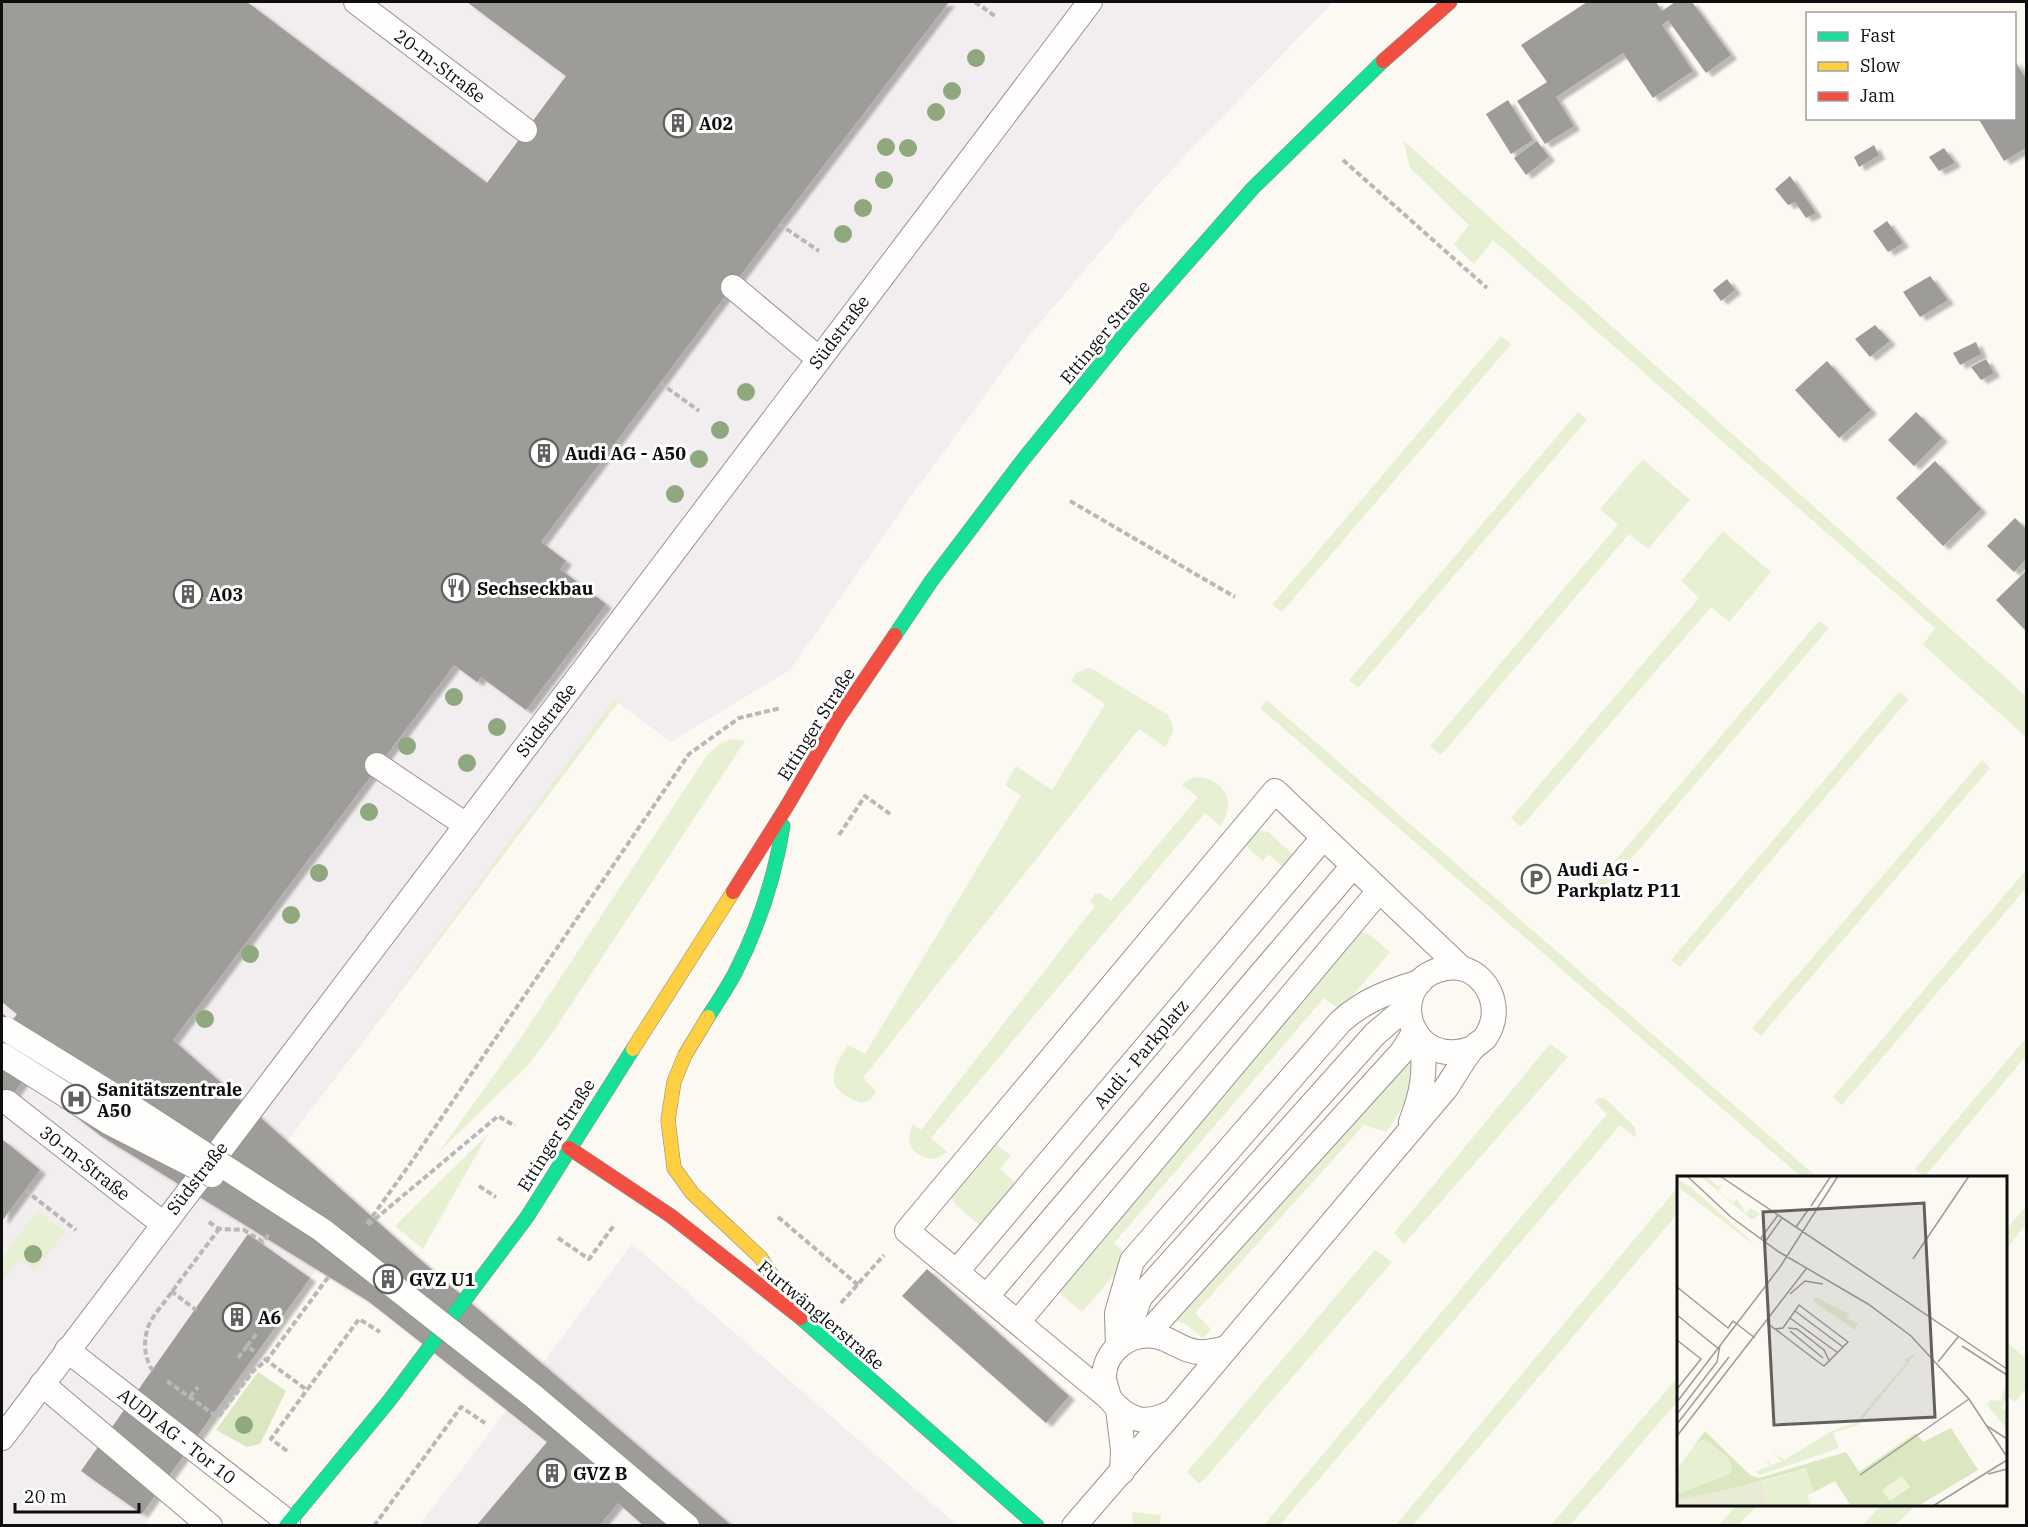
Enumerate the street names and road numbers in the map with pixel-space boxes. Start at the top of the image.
street label: 20-m-Straße [390,24,490,108]
street label: Ettinger Straße [1055,275,1155,389]
street label: Südstraße [804,290,874,374]
street label: Ettinger Straße [772,663,860,785]
street label: Südstraße [511,678,581,762]
street label: Audi - Parkplatz [1088,994,1194,1114]
street label: Ettinger Straße [512,1074,600,1196]
street label: 30-m-Straße [35,1121,135,1205]
street label: Südstraße [161,1137,233,1219]
street label: Furtwänglerstraße [753,1255,889,1375]
street label: AUDI AG - Tor 10 [113,1383,241,1489]

